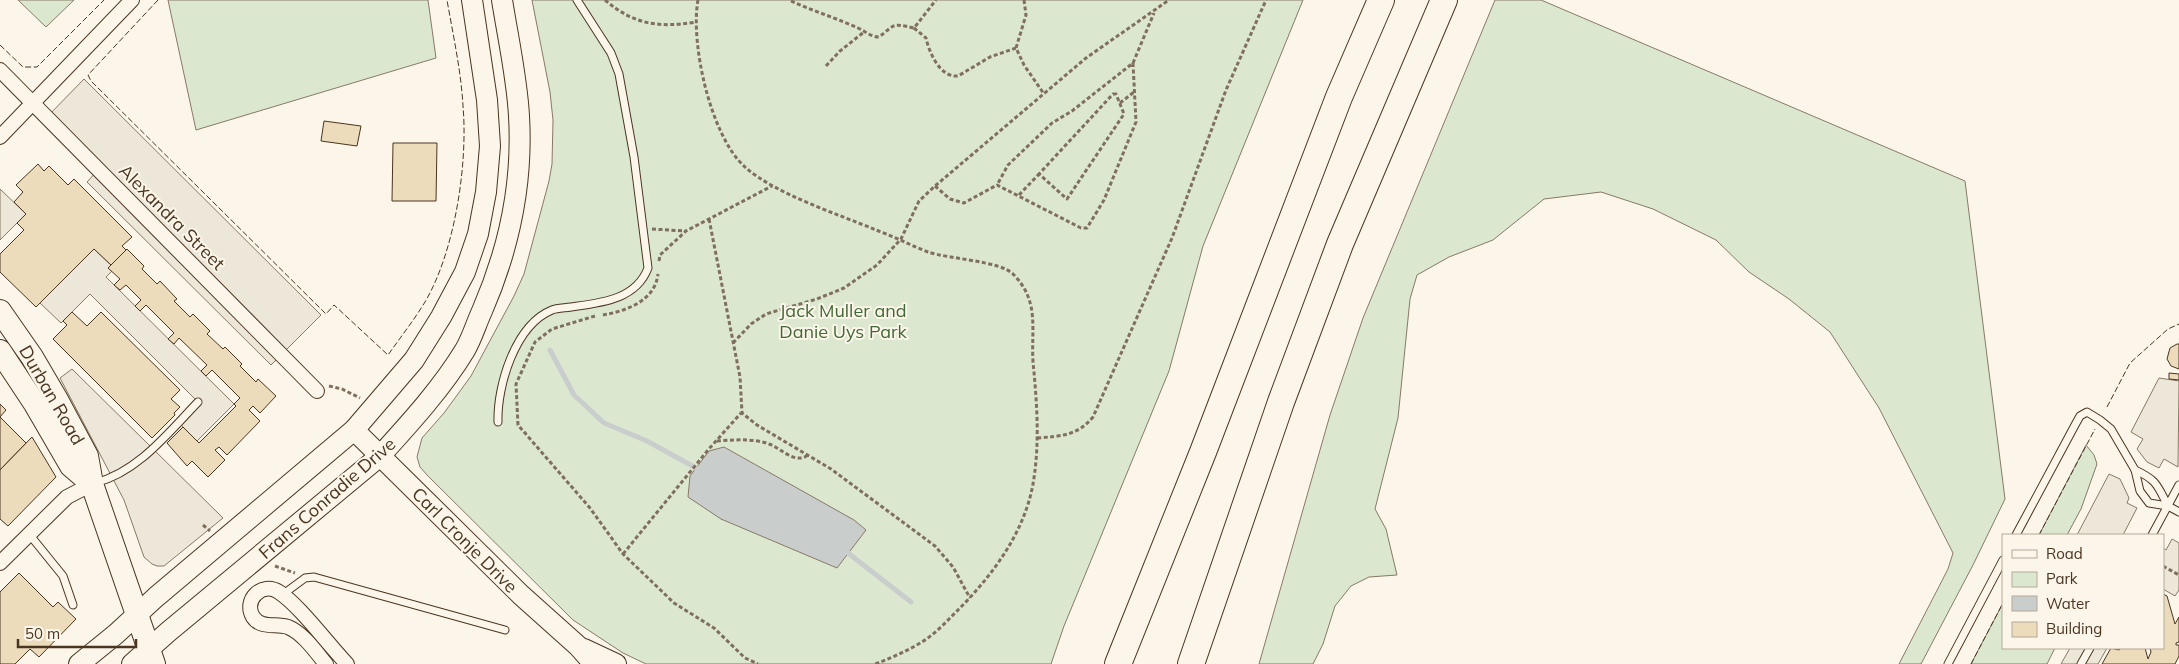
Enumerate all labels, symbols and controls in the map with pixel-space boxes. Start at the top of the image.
street label: Alexandra Street [114,159,230,275]
park label: Jack Muller and Danie Uys Park [779,299,908,343]
street label: Durban Road [14,341,90,449]
street label: Frans Conradie Drive [254,432,400,564]
street label: Carl Cronje Drive [407,482,523,598]
legend [2002,534,2164,649]
text: Road [2046,544,2083,563]
text: Park [2046,569,2078,588]
text: Water [2046,594,2090,613]
scale bar [18,616,135,648]
text: Building [2046,619,2102,638]
text: 50 m [25,624,60,643]

